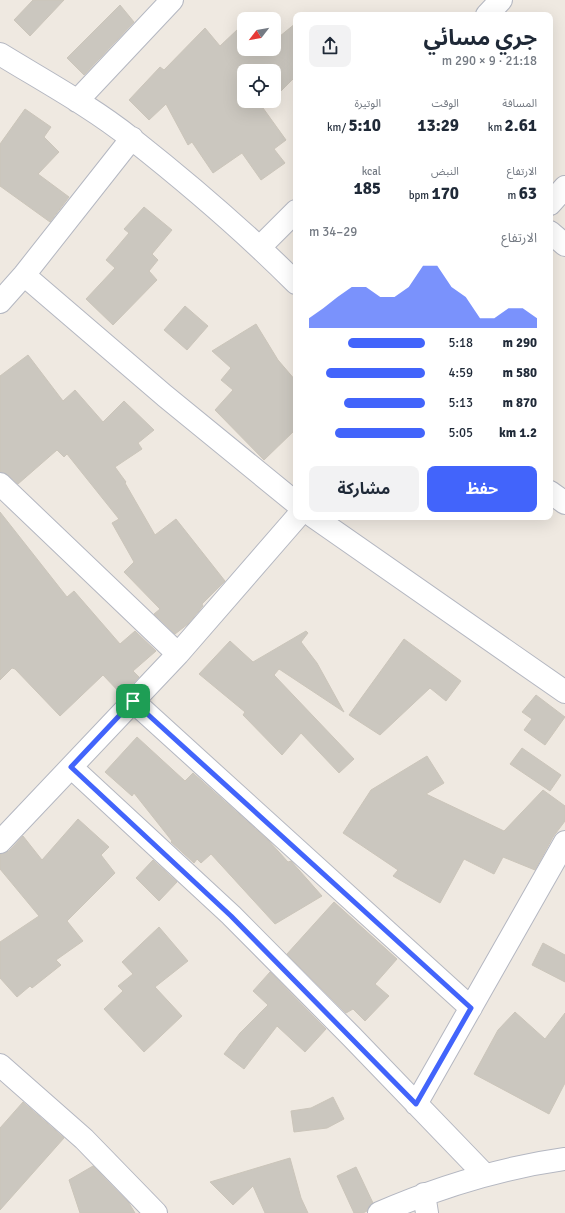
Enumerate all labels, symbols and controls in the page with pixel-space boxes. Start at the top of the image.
north arrow [237,12,281,56]
map controls [237,12,281,108]
text: جري مسائي [424,24,537,51]
button: share [309,25,351,67]
text: 21:18 · 9 × 290 m [442,53,537,69]
button: locate [237,64,281,108]
text: الوتيرة [355,97,381,110]
text: الوقت [431,97,459,110]
text: المسافة [502,97,537,110]
text: 5:10 [348,115,381,136]
text: 13:29 [417,115,459,136]
text: 2.61 [505,115,537,136]
text: /km [327,121,348,134]
text: km [488,121,505,134]
text: kcal [362,165,381,178]
text: النبض [431,165,459,178]
text: الارتفاع [507,165,537,178]
text: 185 [353,178,381,199]
text: 170 [431,183,459,204]
text: 63 [519,183,537,204]
text: bpm [409,189,431,202]
text: m [507,189,519,202]
text: 29–34 m [309,224,357,240]
text: الارتفاع [501,230,537,246]
text: 5:18 [448,335,473,351]
text: 290 m [503,335,537,351]
text: 4:59 [448,365,473,381]
text: 580 m [503,365,537,381]
text: 5:13 [448,395,473,411]
text: 870 m [503,395,537,411]
text: 5:05 [448,425,473,441]
text: 1.2 km [499,425,537,441]
button: مشاركة [309,466,419,512]
button: حفظ [427,466,537,512]
pin [116,684,150,718]
icon: arrive [122,690,144,712]

